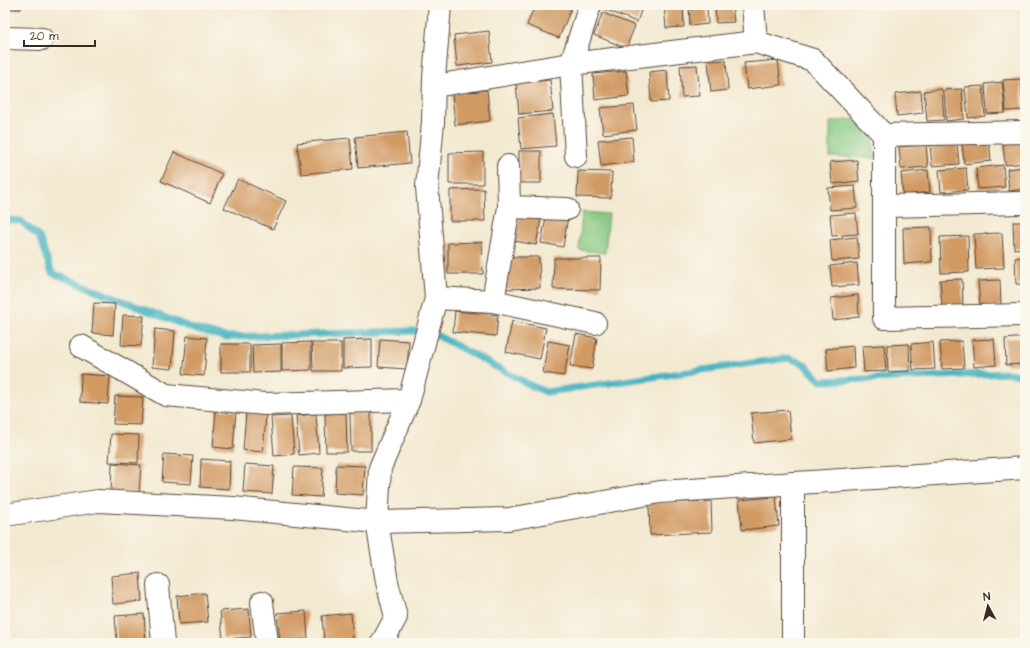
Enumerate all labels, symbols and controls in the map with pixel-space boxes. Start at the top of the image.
scale bar [24,22,95,48]
text: 20 m [30,28,59,45]
north arrow [968,586,1008,626]
text: N [983,589,991,604]

